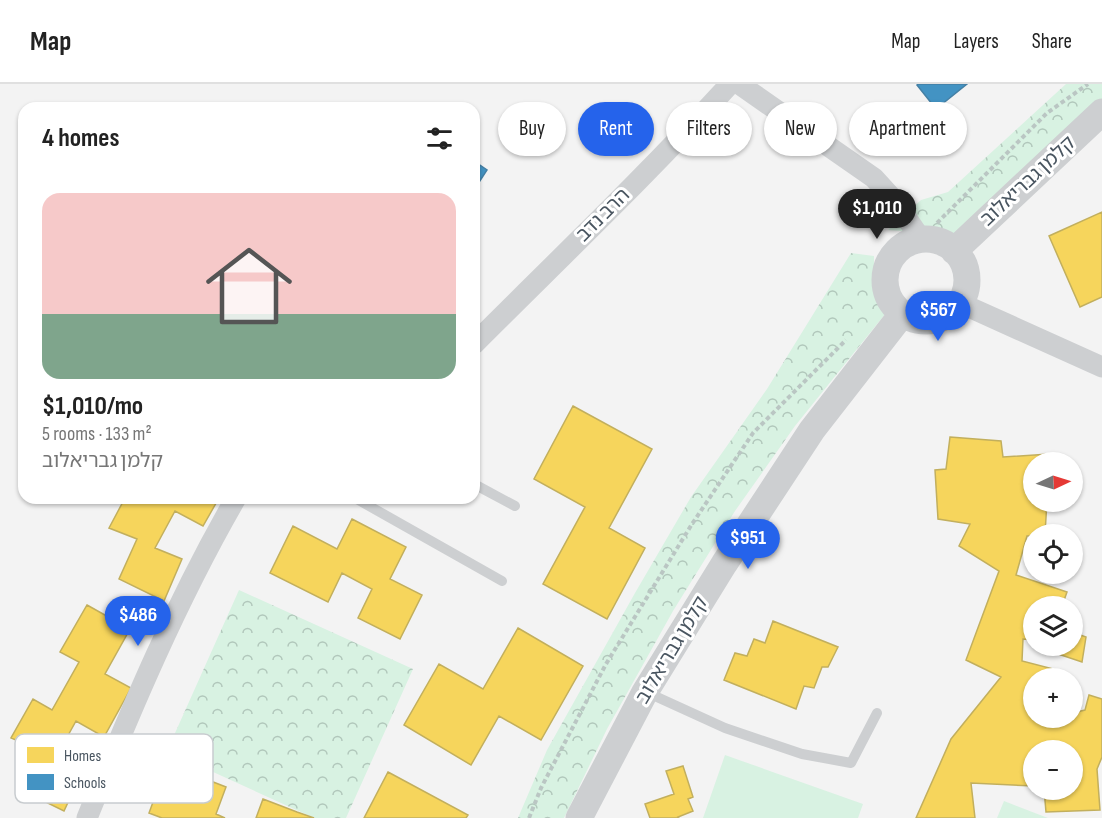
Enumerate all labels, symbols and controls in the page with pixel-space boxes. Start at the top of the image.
text: Map [30,25,71,58]
text: Map [891,29,920,54]
text: Layers [953,29,999,54]
text: Share [1032,29,1072,54]
chip: Buy [498,102,566,156]
chip: Rent [578,102,654,156]
chip: Filters [666,102,752,156]
chip: New [764,102,837,156]
chip: Apartment [849,102,967,156]
icon: filters [423,122,456,155]
text: 4 homes [42,123,119,154]
street label: קלמן גבריאלוב [976,131,1080,231]
street label: הרב נדב [571,183,635,247]
pin: $1,010 [828,189,926,240]
text: $1,010 [852,196,902,220]
icon: home [195,232,303,340]
pin: $567 [902,291,974,342]
text: $567 [919,298,957,322]
text: $1,010/mo [42,391,143,422]
text: 5 rooms · 133 m² [42,422,152,446]
text: קלמן גבריאלוב [42,449,163,473]
north arrow [1023,452,1083,512]
map controls [1023,452,1083,800]
pin: $951 [712,519,784,570]
button: locate [1023,524,1083,584]
text: $951 [730,526,766,550]
street label: קלמן גבריאלוב [631,592,713,708]
pin: $486 [102,596,174,647]
button: layers [1023,596,1083,656]
text: $486 [119,603,157,627]
button: + [1023,668,1083,728]
legend [15,734,213,803]
button: − [1023,740,1083,800]
text: Homes [64,747,101,766]
text: Schools [64,774,106,793]

